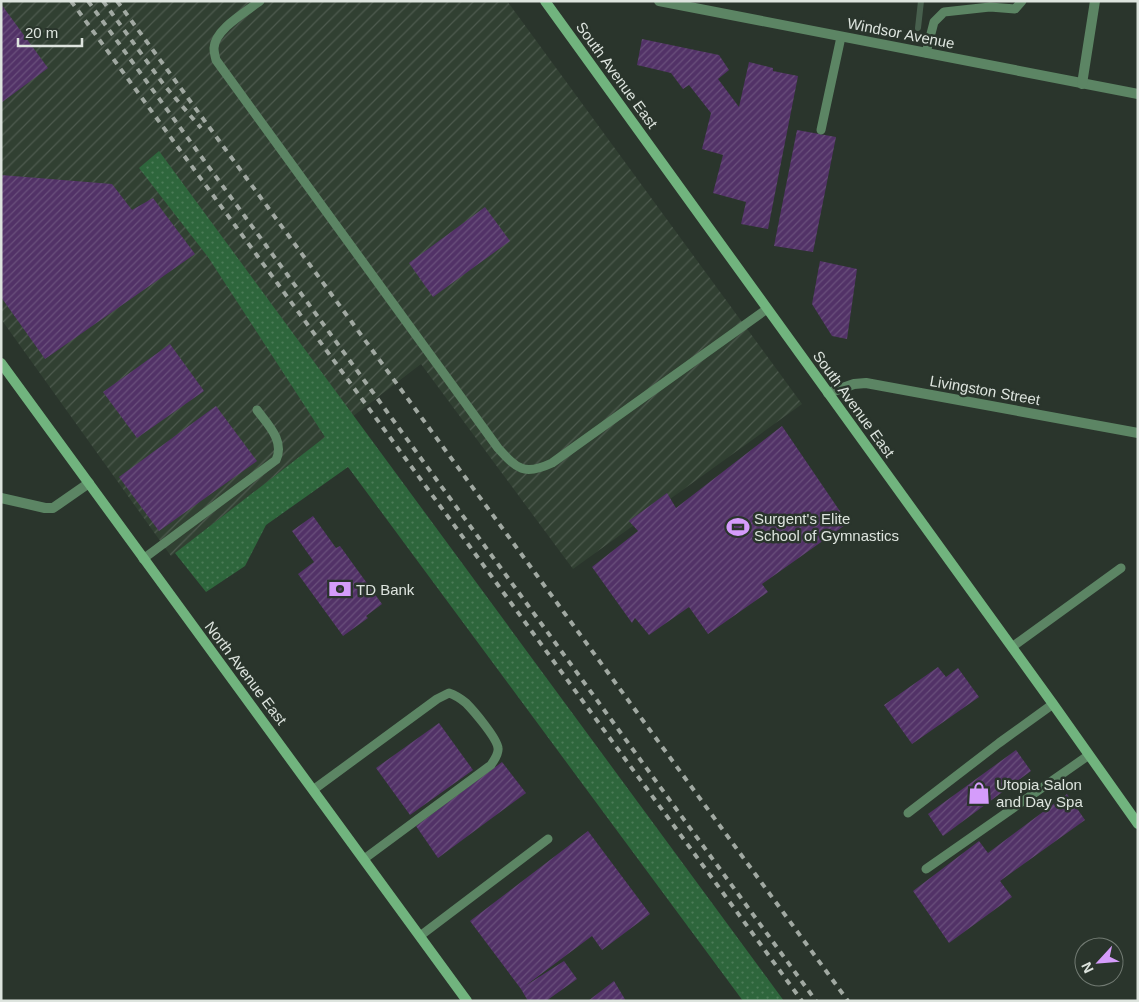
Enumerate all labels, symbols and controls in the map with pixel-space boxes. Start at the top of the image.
street label: Windsor Avenue [846,14,956,52]
scale bar [18,15,81,47]
street label: South Avenue East [573,18,662,132]
text: 20 m [25,24,58,41]
street label: South Avenue East [810,347,899,461]
street label: Livingston Street [929,372,1042,408]
place label: Surgent's Elite School of Gymnastics [754,510,899,544]
sports icon: Surgent's Elite School of Gymnastics [725,514,751,540]
bank icon: TD Bank [327,576,353,602]
place label: TD Bank [356,581,415,598]
street label: North Avenue East [202,618,291,729]
place label: Utopia Salon and Day Spa [996,776,1083,810]
shop icon: Utopia Salon and Day Spa [966,780,992,806]
north arrow [1074,937,1124,987]
text: N [1078,960,1097,976]

